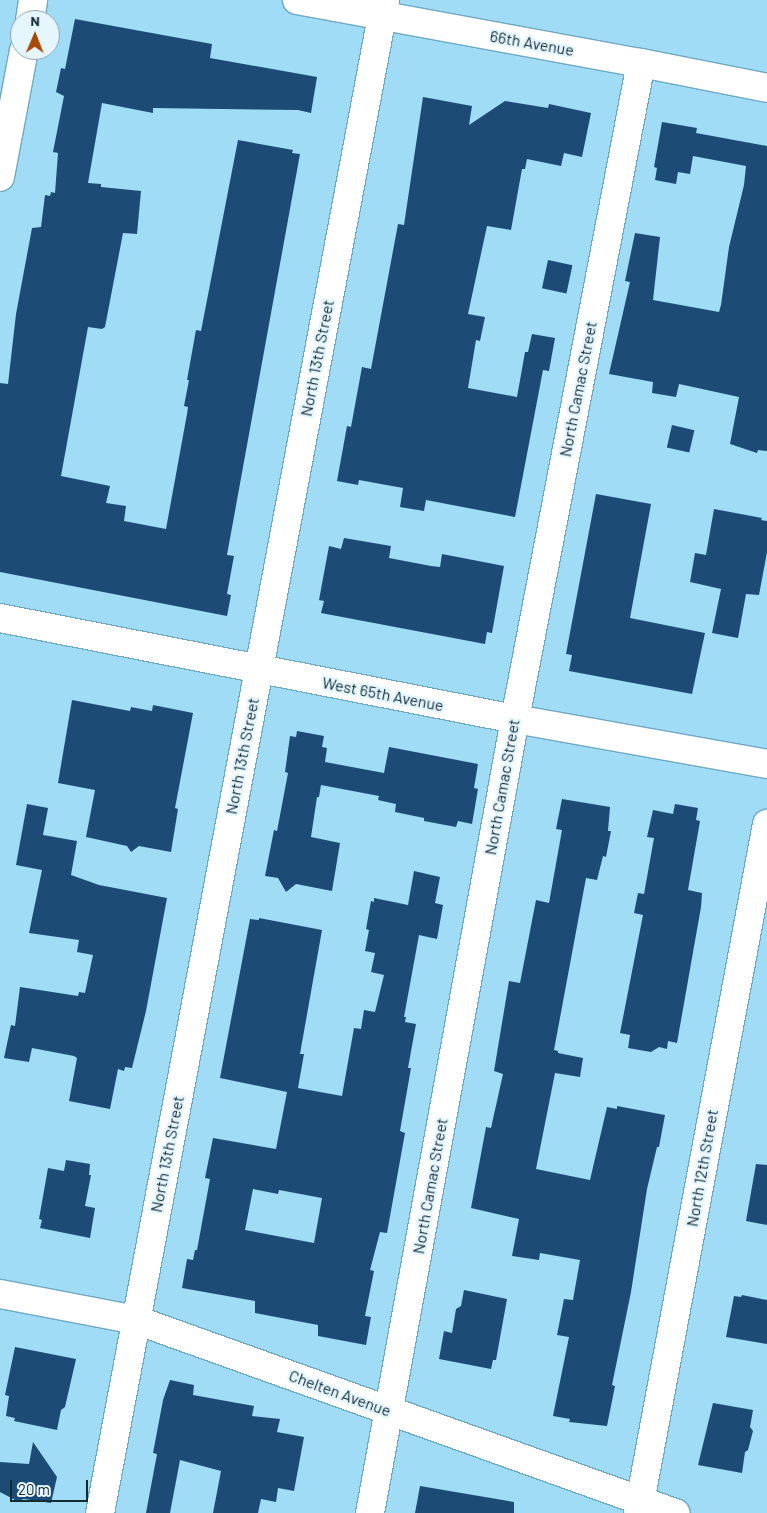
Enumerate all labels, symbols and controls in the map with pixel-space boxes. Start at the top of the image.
north arrow [10,10,60,60]
text: N [30,12,40,29]
street label: 66th Avenue [488,26,576,60]
street label: North 13th Street [296,298,338,418]
street label: North Camac Street [555,320,601,458]
street label: West 65th Avenue [321,673,445,715]
street label: North 13th Street [221,696,263,816]
street label: North Camac Street [481,718,523,856]
street label: North 13th Street [146,1094,188,1214]
street label: North 12th Street [682,1108,722,1228]
street label: North Camac Street [409,1117,451,1255]
street label: Chelten Avenue [286,1366,394,1420]
scale bar [12,1470,90,1502]
text: 20 m [18,1480,50,1498]

